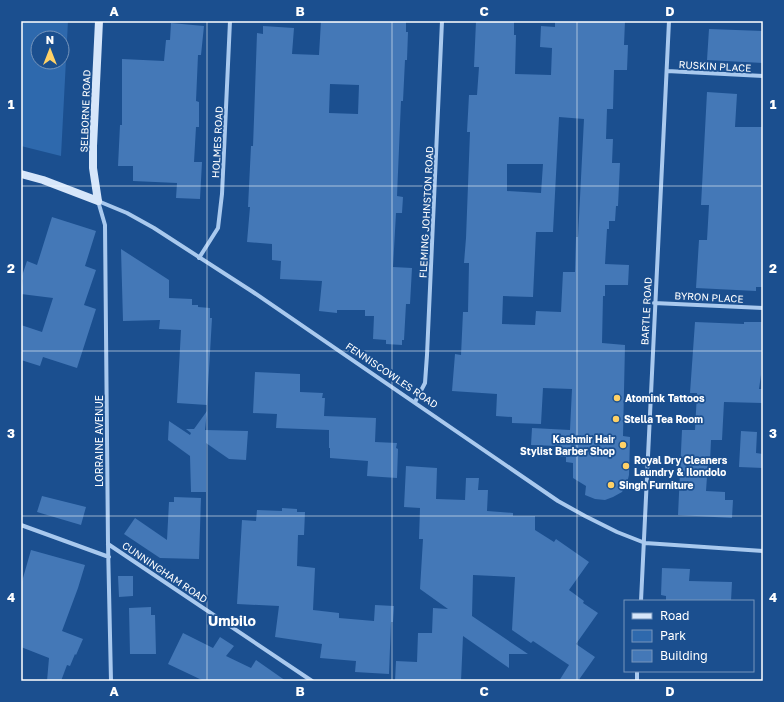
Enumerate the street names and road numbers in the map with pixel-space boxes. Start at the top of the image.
street label: RUSKIN PLACE [678,58,752,74]
street label: SELBORNE ROAD [78,69,92,153]
street label: HOLMES ROAD [209,106,225,178]
street label: FLEMING JOHNSTON ROAD [417,146,435,278]
street label: BARTLE ROAD [638,277,654,345]
street label: BYRON PLACE [674,289,744,305]
street label: FENNISCOWLES ROAD [344,340,440,410]
street label: LORRAINE AVENUE [93,395,105,487]
street label: CUNNINGHAM ROAD [120,539,210,605]

